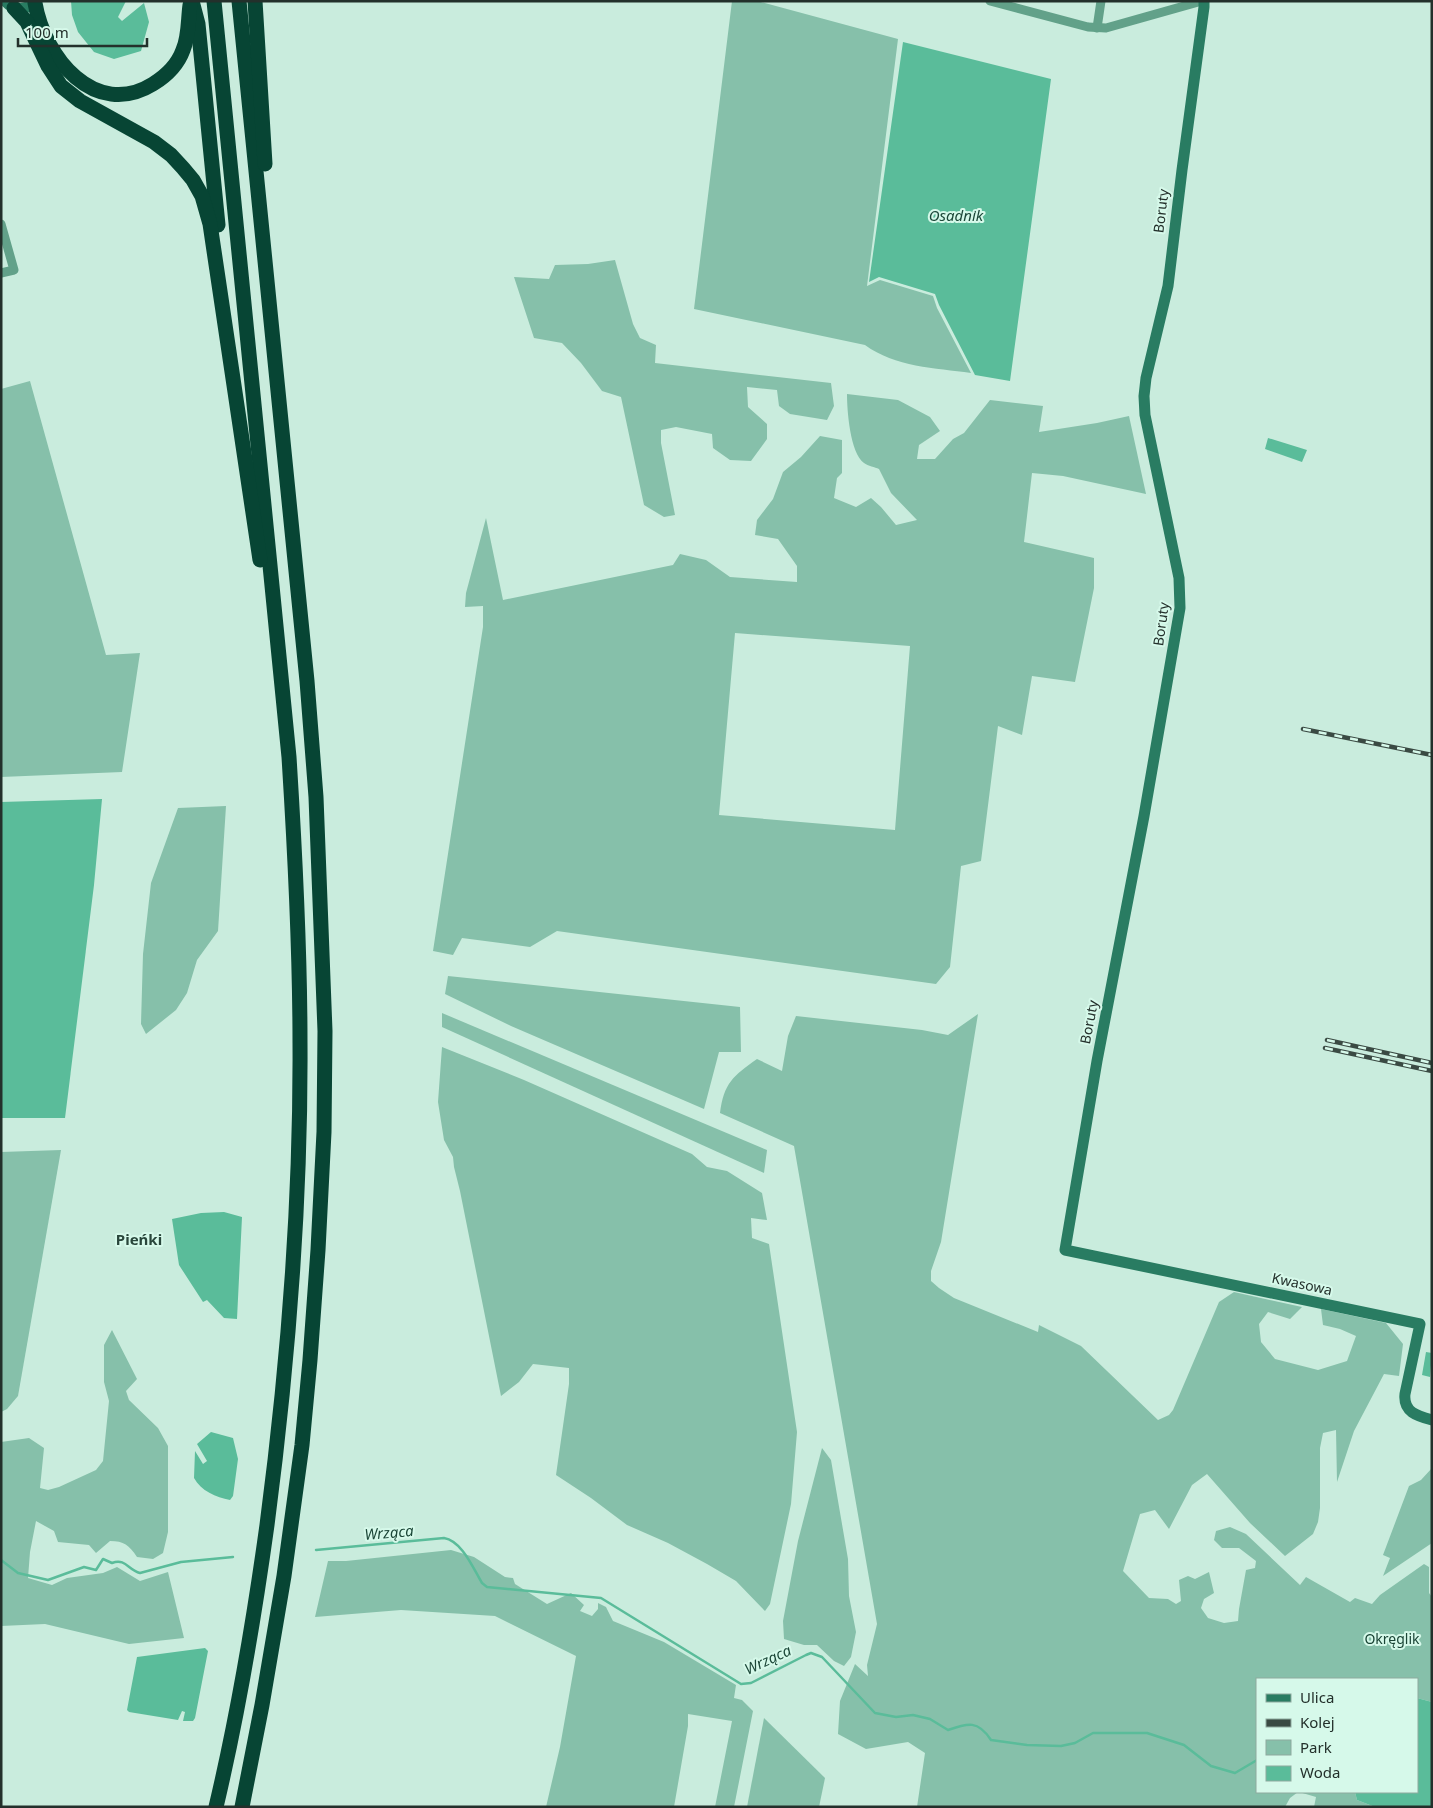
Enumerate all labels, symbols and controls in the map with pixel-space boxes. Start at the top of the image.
scale bar [18,15,146,47]
text: 100 m [25,22,69,42]
street label: Boruty [1148,187,1173,234]
water label: Osadnik [929,205,984,225]
street label: Boruty [1148,600,1173,647]
street label: Boruty [1075,998,1102,1045]
district label: Pieńki [116,1229,162,1249]
street label: Kwasowa [1270,1268,1334,1299]
water label: Wrząca [364,1520,415,1544]
park label: Okręglik [1364,1629,1420,1648]
water label: Wrząca [741,1639,795,1679]
legend [1256,1678,1418,1793]
text: Ulica [1300,1687,1334,1707]
text: Kolej [1300,1712,1335,1732]
text: Park [1300,1737,1332,1757]
text: Woda [1300,1762,1340,1782]

